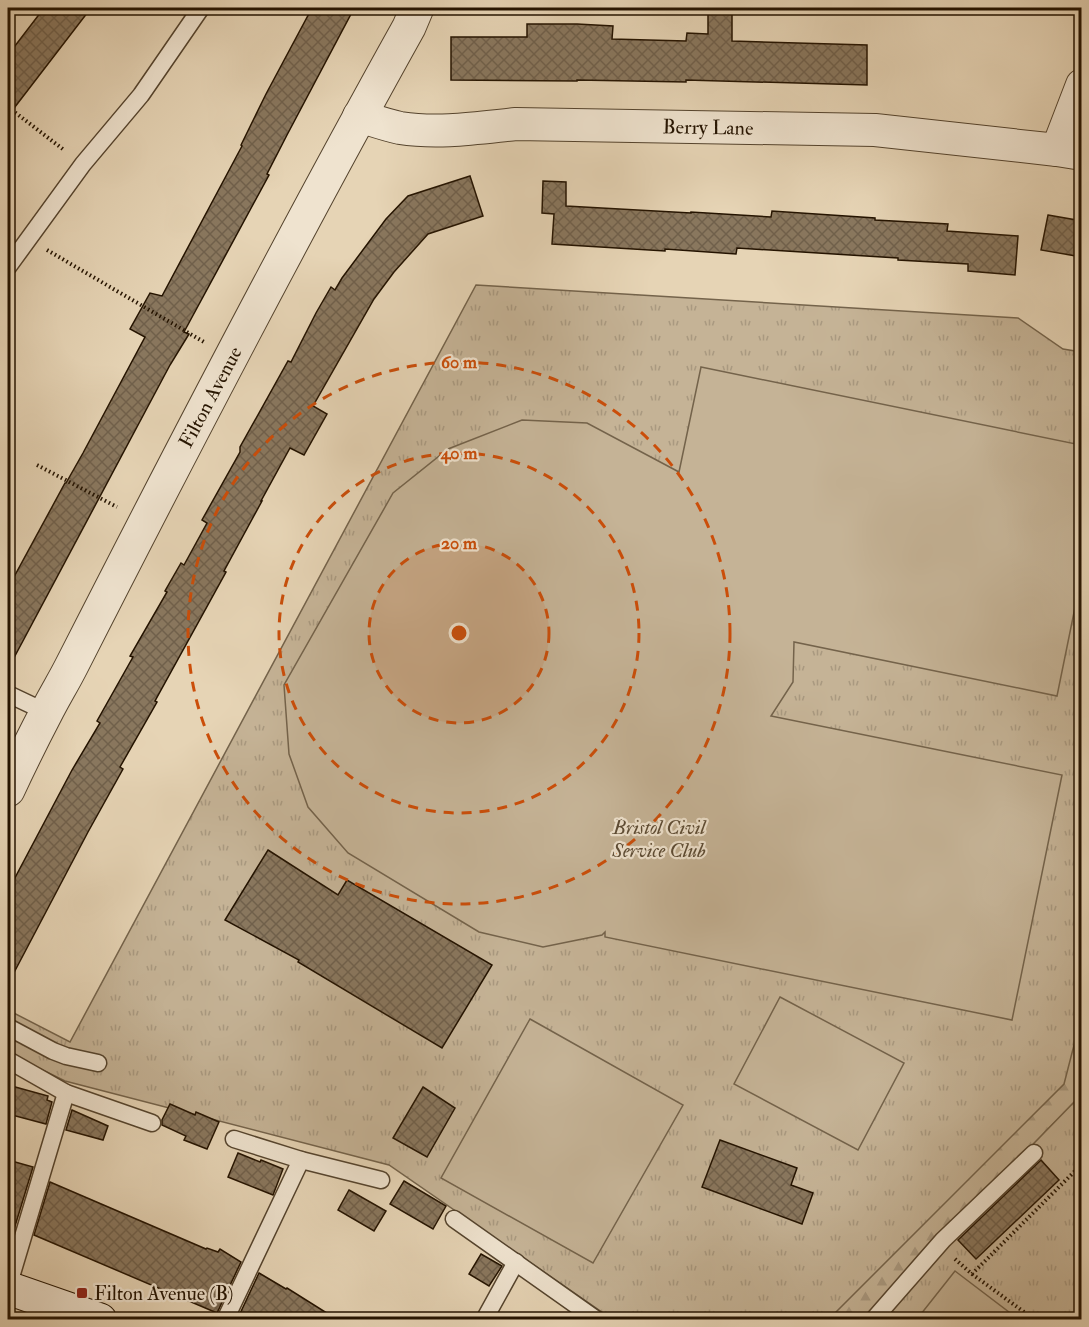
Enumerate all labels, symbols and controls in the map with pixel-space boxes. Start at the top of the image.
street label: Berry Lane [662,114,754,141]
street label: Filton Avenue [173,342,248,452]
text: 60 m [441,351,478,374]
text: 40 m [440,442,478,465]
text: 20 m [441,532,478,555]
centre of rings [449,623,469,643]
park label: Bristol Civil Service Club [611,815,708,863]
place label: Filton Avenue (B) [94,1281,233,1306]
marker: Filton Avenue (B) [75,1286,89,1300]

